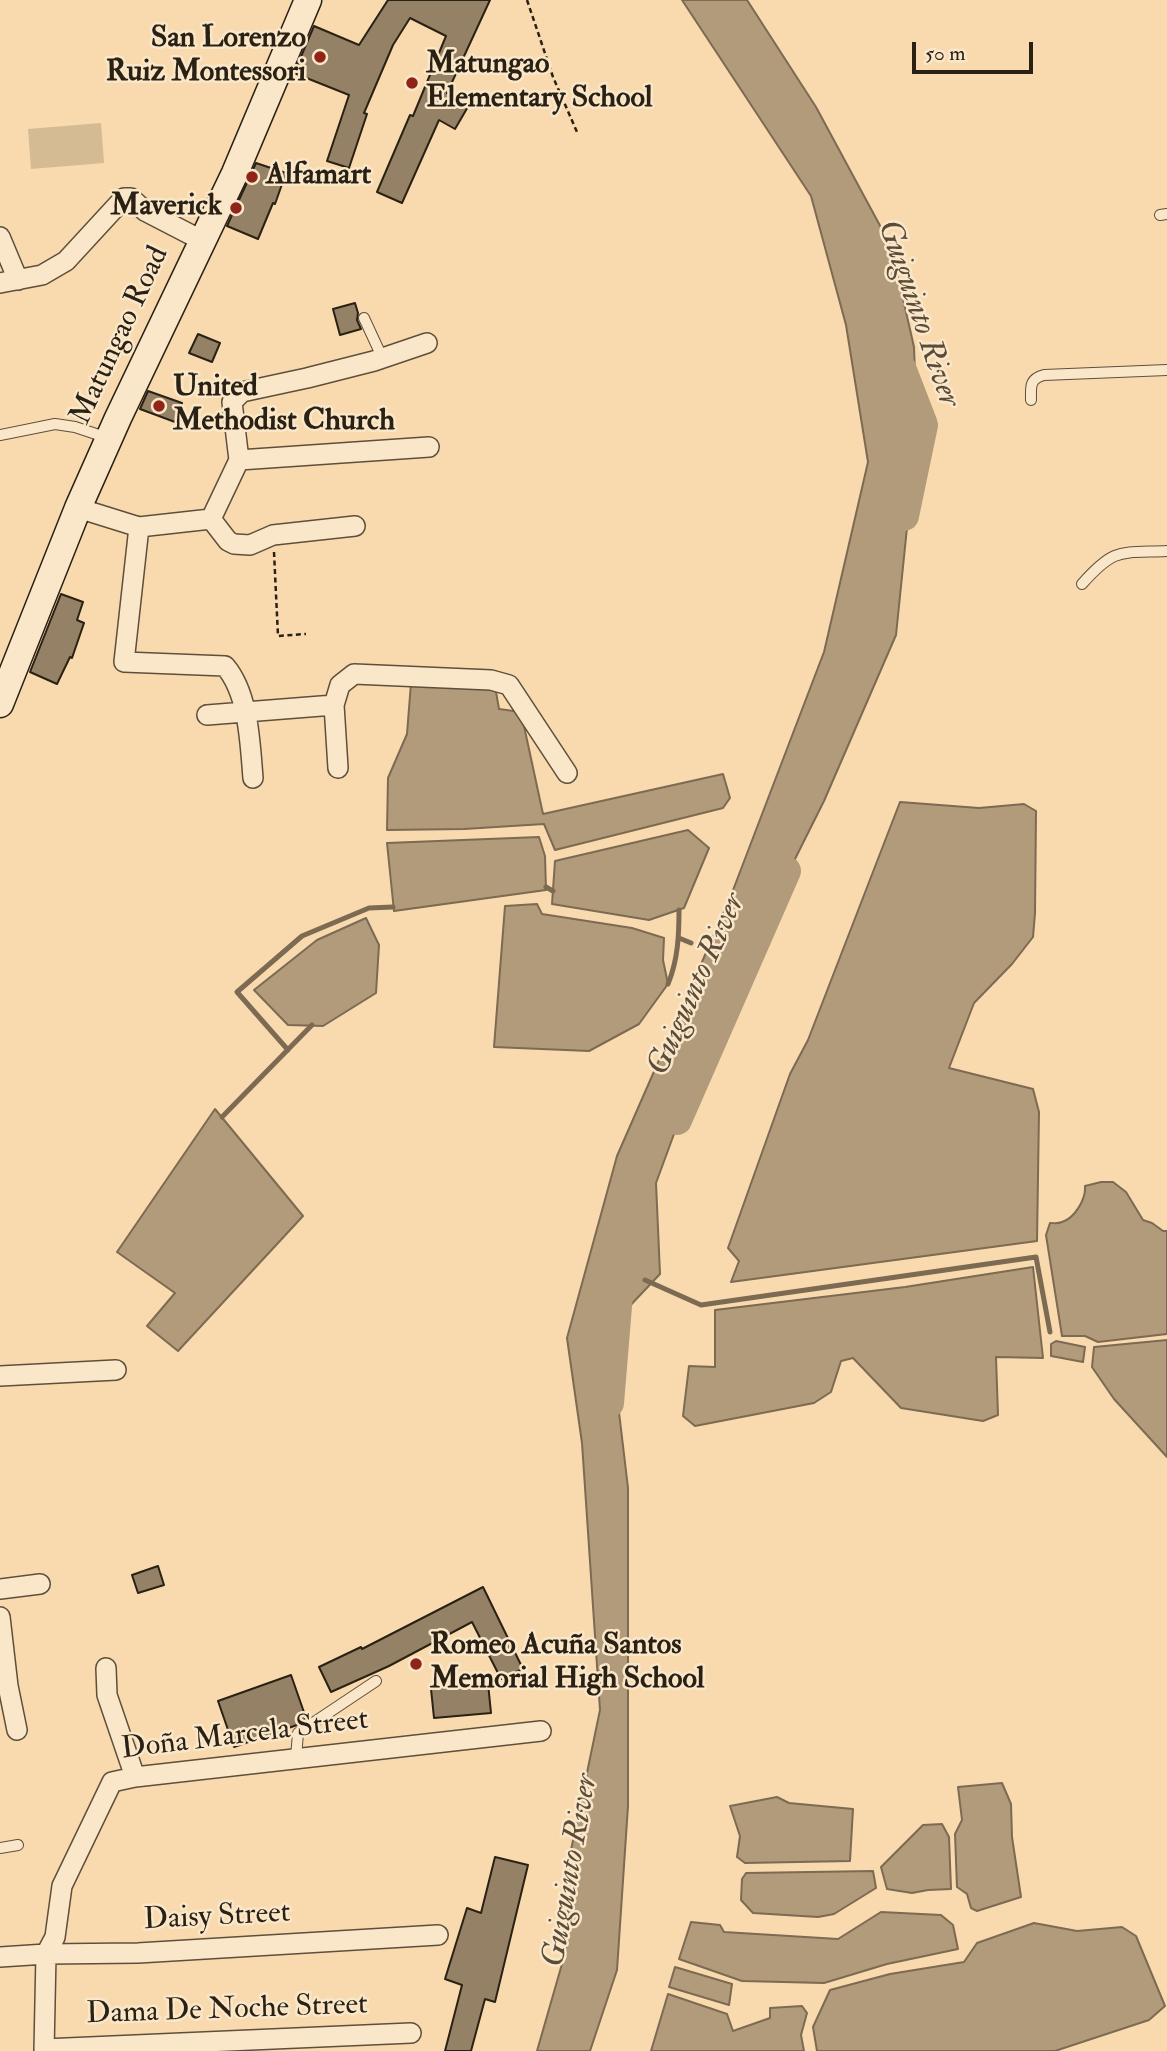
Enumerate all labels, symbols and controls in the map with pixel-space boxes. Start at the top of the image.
place label: San Lorenzo Ruiz Montessori [106,22,306,92]
scale bar [915,28,1036,72]
text: 50 m [925,40,966,67]
place label: Matungao Elementary School [426,48,652,118]
marker: San Lorenzo Ruiz Montessori [312,49,328,65]
marker: Matungao Elementary School [404,75,420,91]
place label: Alfamart [266,159,371,195]
marker: Alfamart [244,169,260,185]
place label: Maverick [111,190,222,226]
marker: Maverick [228,200,244,216]
water label: Guiguinto River [867,215,967,413]
street label: Matungao Road [64,241,178,431]
place label: United Methodist Church [173,371,395,442]
marker: United Methodist Church [151,398,167,414]
water label: Guiguinto River [641,888,755,1082]
place label: Romeo Acuña Santos Memorial High School [430,1629,704,1700]
marker: Romeo Acuña Santos Memorial High School [408,1656,424,1672]
street label: Doña Marcela Street [119,1703,371,1769]
water label: Guiguinto River [536,1772,608,1970]
street label: Daisy Street [143,1896,291,1940]
street label: Dama De Noche Street [86,1988,368,2034]

